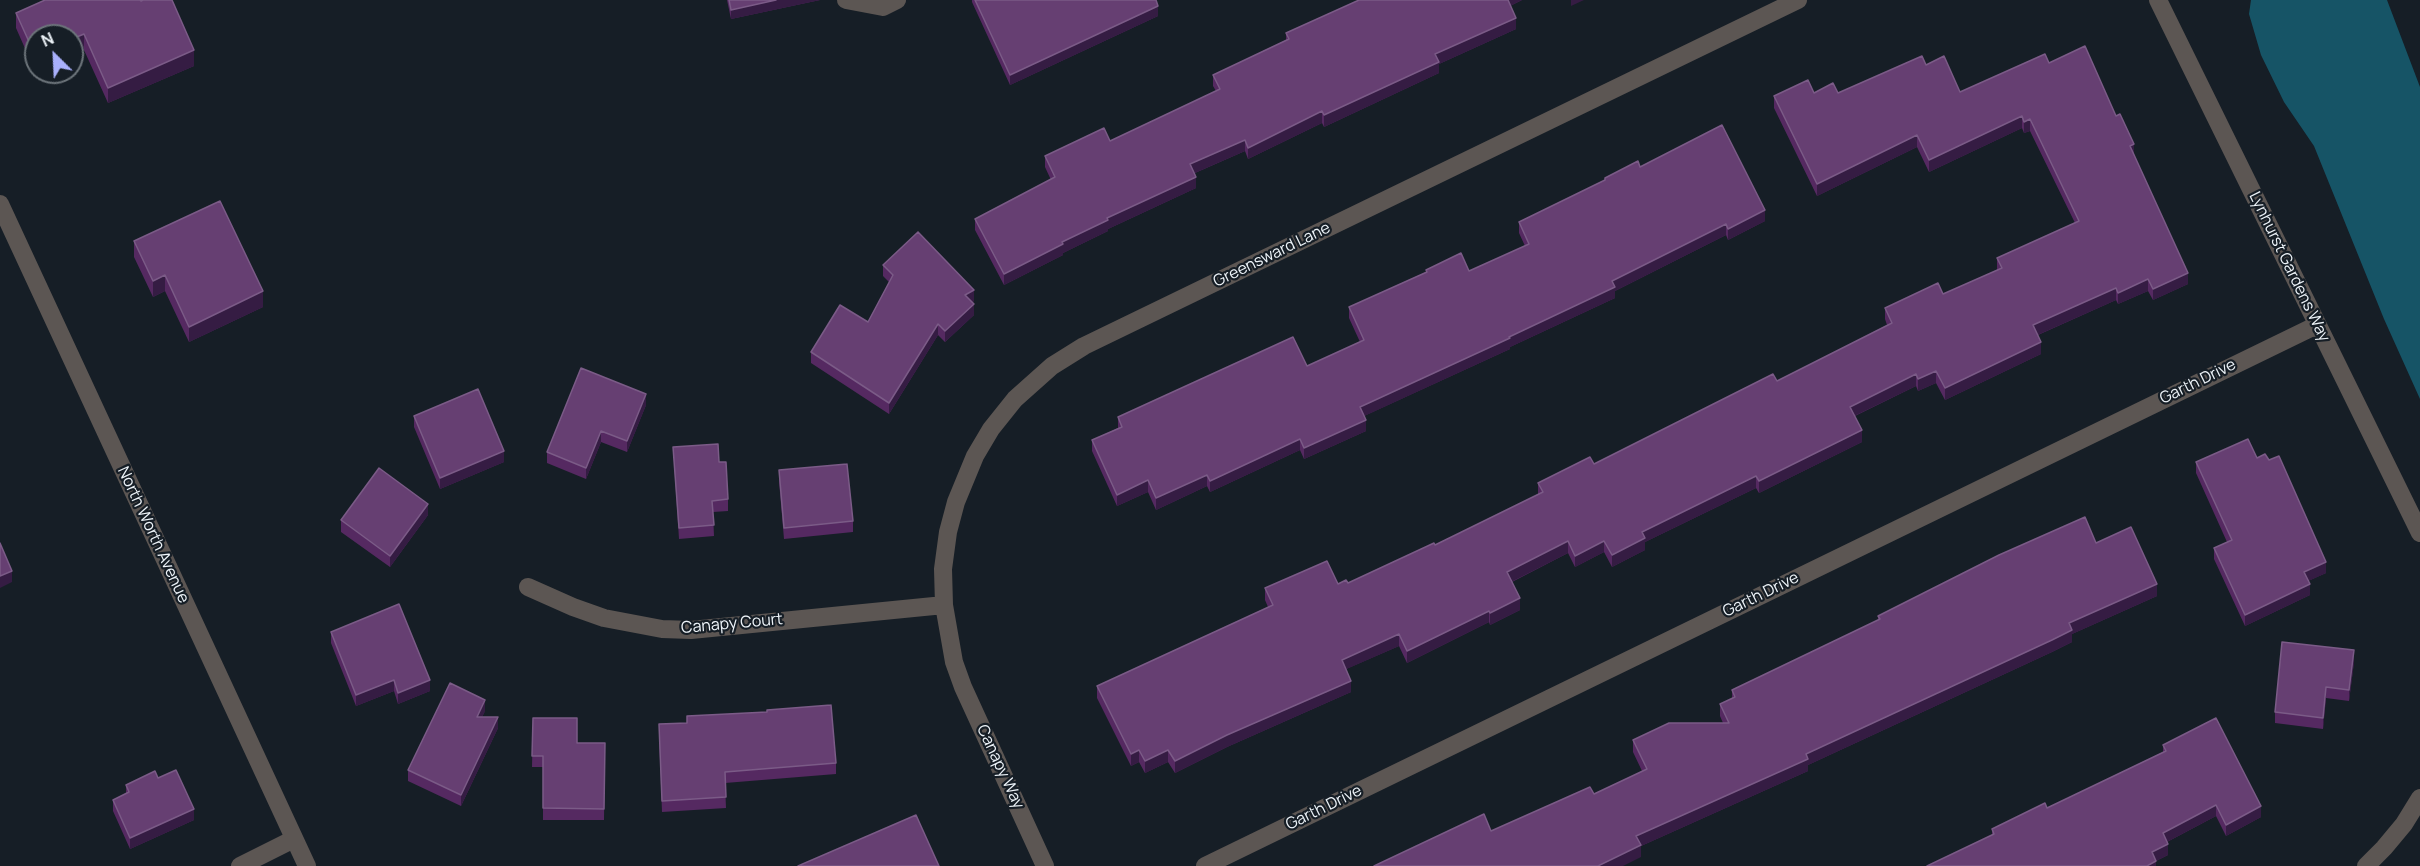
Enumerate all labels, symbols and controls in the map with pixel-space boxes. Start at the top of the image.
north arrow [24,24,84,84]
text: N [38,27,57,52]
street label: Lynhurst Gardens Way [2244,189,2334,345]
street label: Greensward Lane [1210,218,1334,292]
street label: Garth Drive [2157,355,2239,409]
street label: North Worth Avenue [113,464,193,606]
street label: Garth Drive [1720,568,1802,622]
street label: Canapy Court [680,610,784,638]
street label: Canapy Way [972,722,1028,812]
street label: Garth Drive [1283,781,1365,835]

